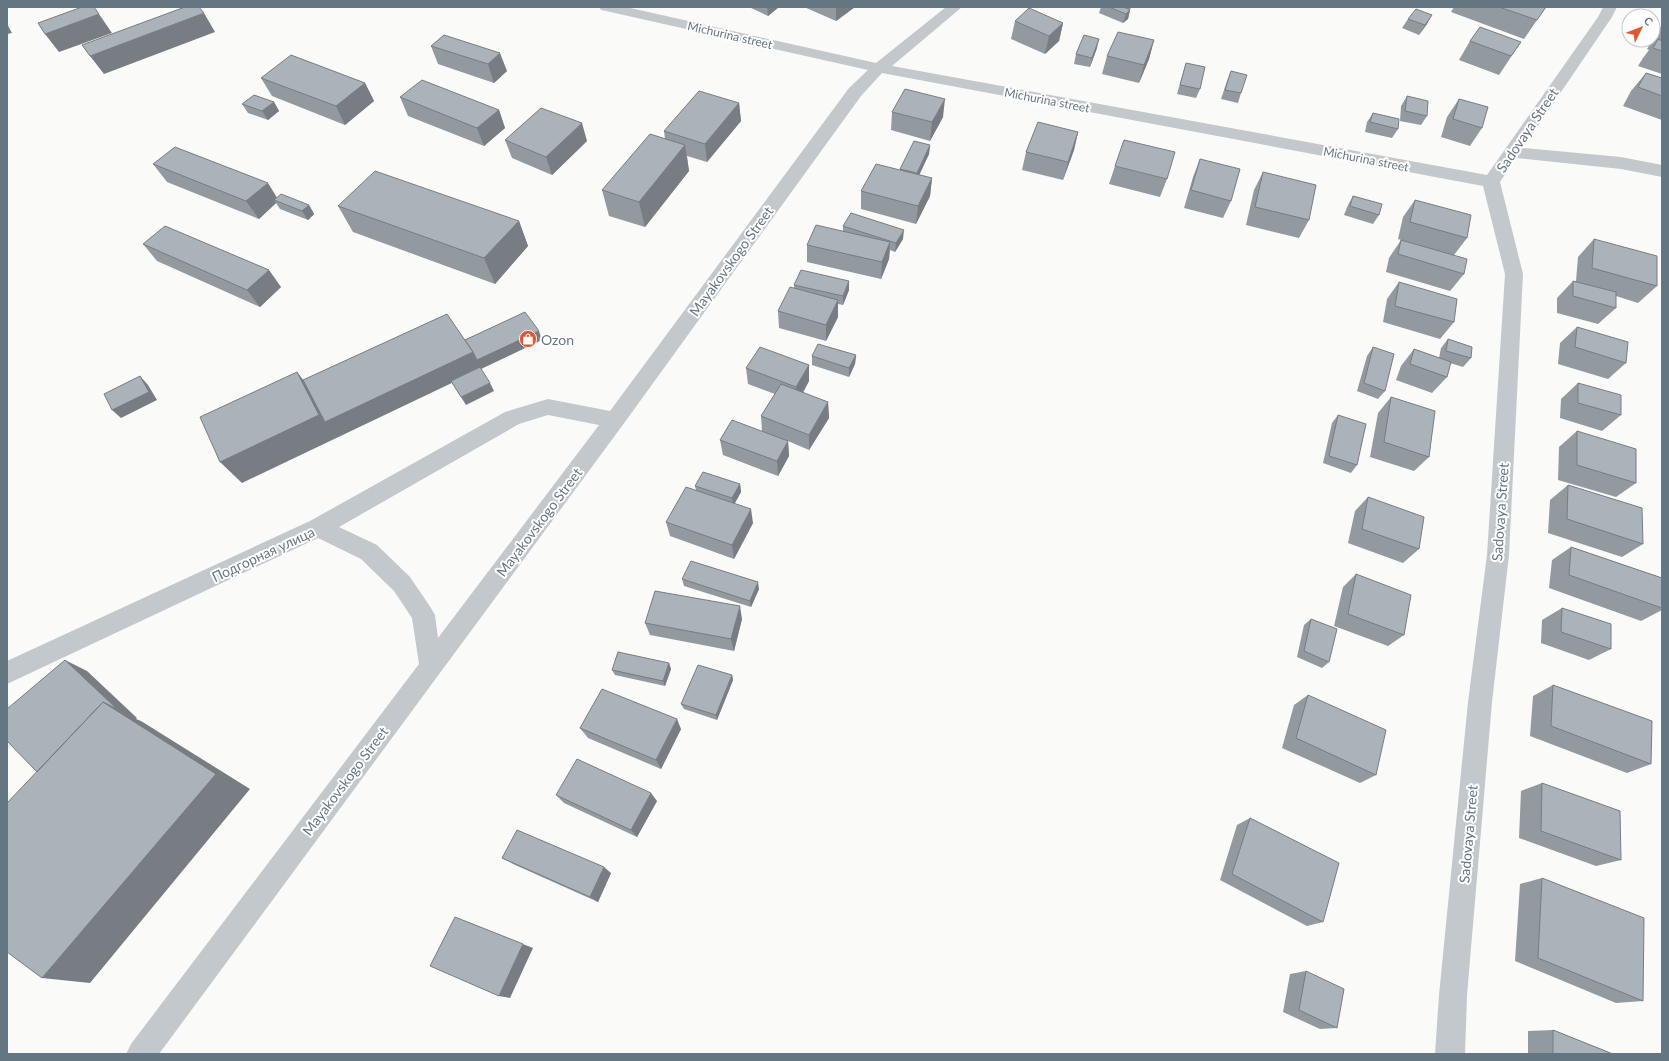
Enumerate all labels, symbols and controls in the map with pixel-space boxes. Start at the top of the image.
north arrow [1621,8,1661,48]
text: С [1641,14,1656,28]
street label: Michurina street [686,18,775,52]
street label: Michurina street [1003,84,1092,116]
street label: Sadovaya Street [1492,84,1562,176]
street label: Michurina street [1322,143,1411,175]
street label: Mayakovskogo Street [686,203,776,319]
shop icon: Ozon [518,329,538,349]
place label: Ozon [541,331,574,348]
street label: Sadovaya Street [1488,462,1512,562]
street label: Mayakovskogo Street [493,464,585,580]
street label: Подгорная улица [209,523,317,585]
street label: Mayakovskogo Street [299,723,391,839]
street label: Sadovaya Street [1455,784,1481,884]

